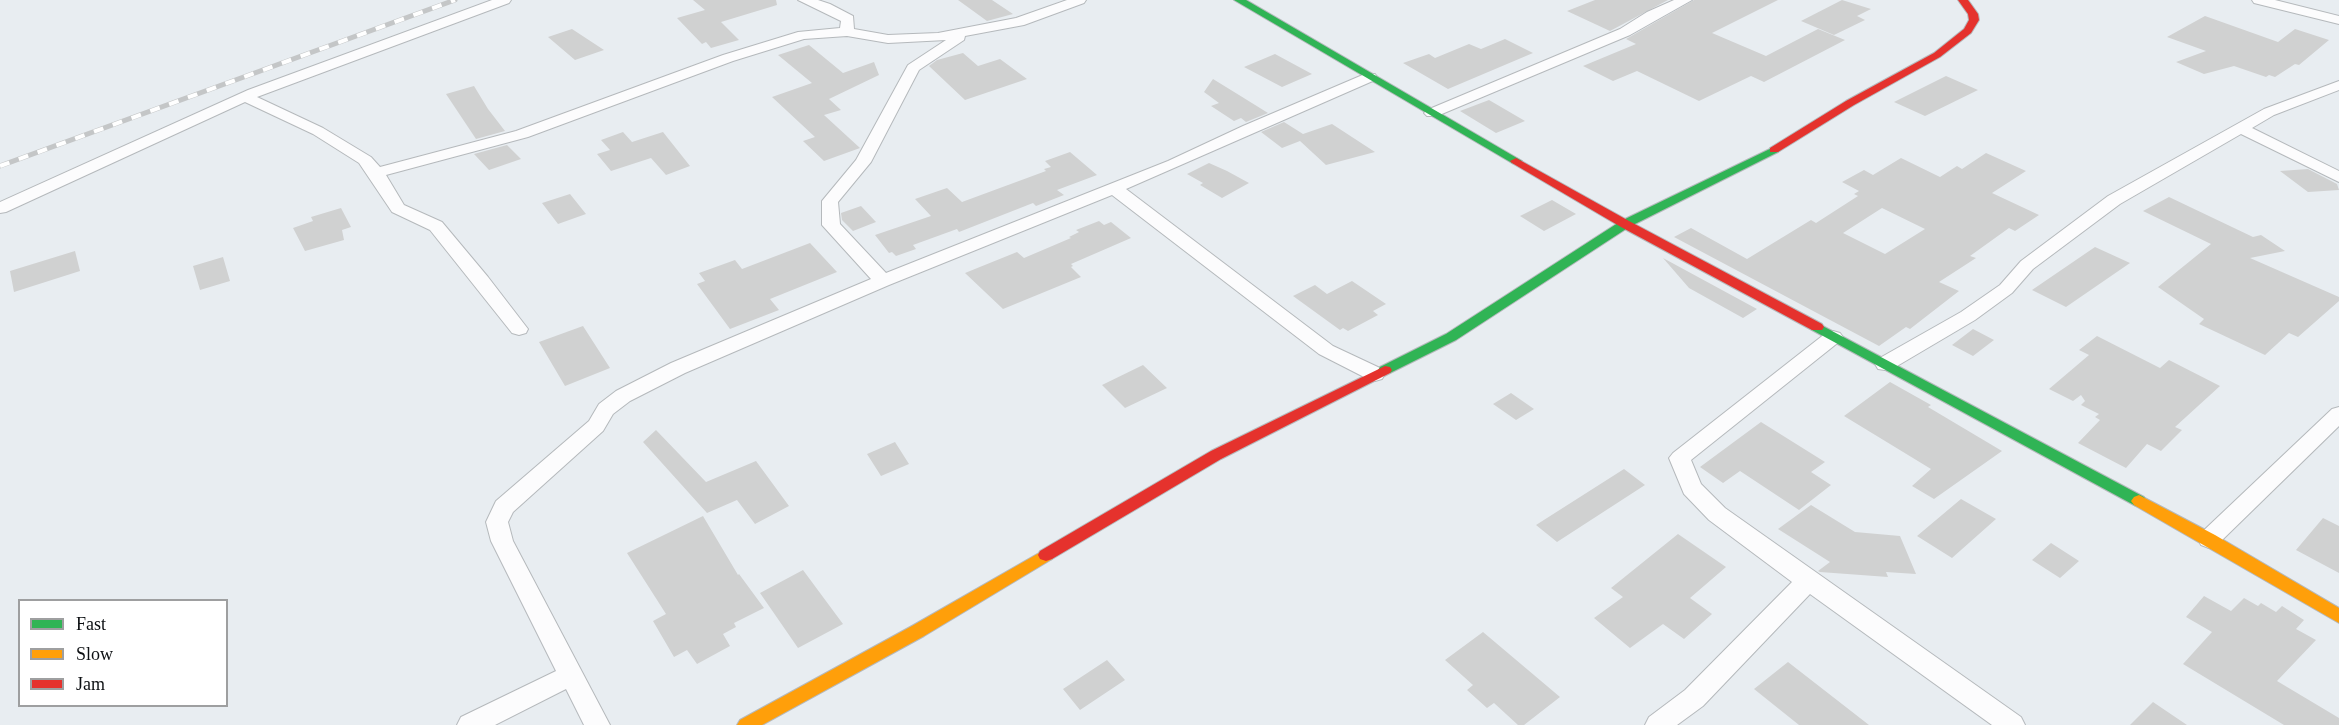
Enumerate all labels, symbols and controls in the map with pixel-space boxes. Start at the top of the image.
legend [18,599,228,707]
text: Fast [76,614,106,634]
text: Slow [76,644,113,664]
text: Jam [76,674,105,694]

